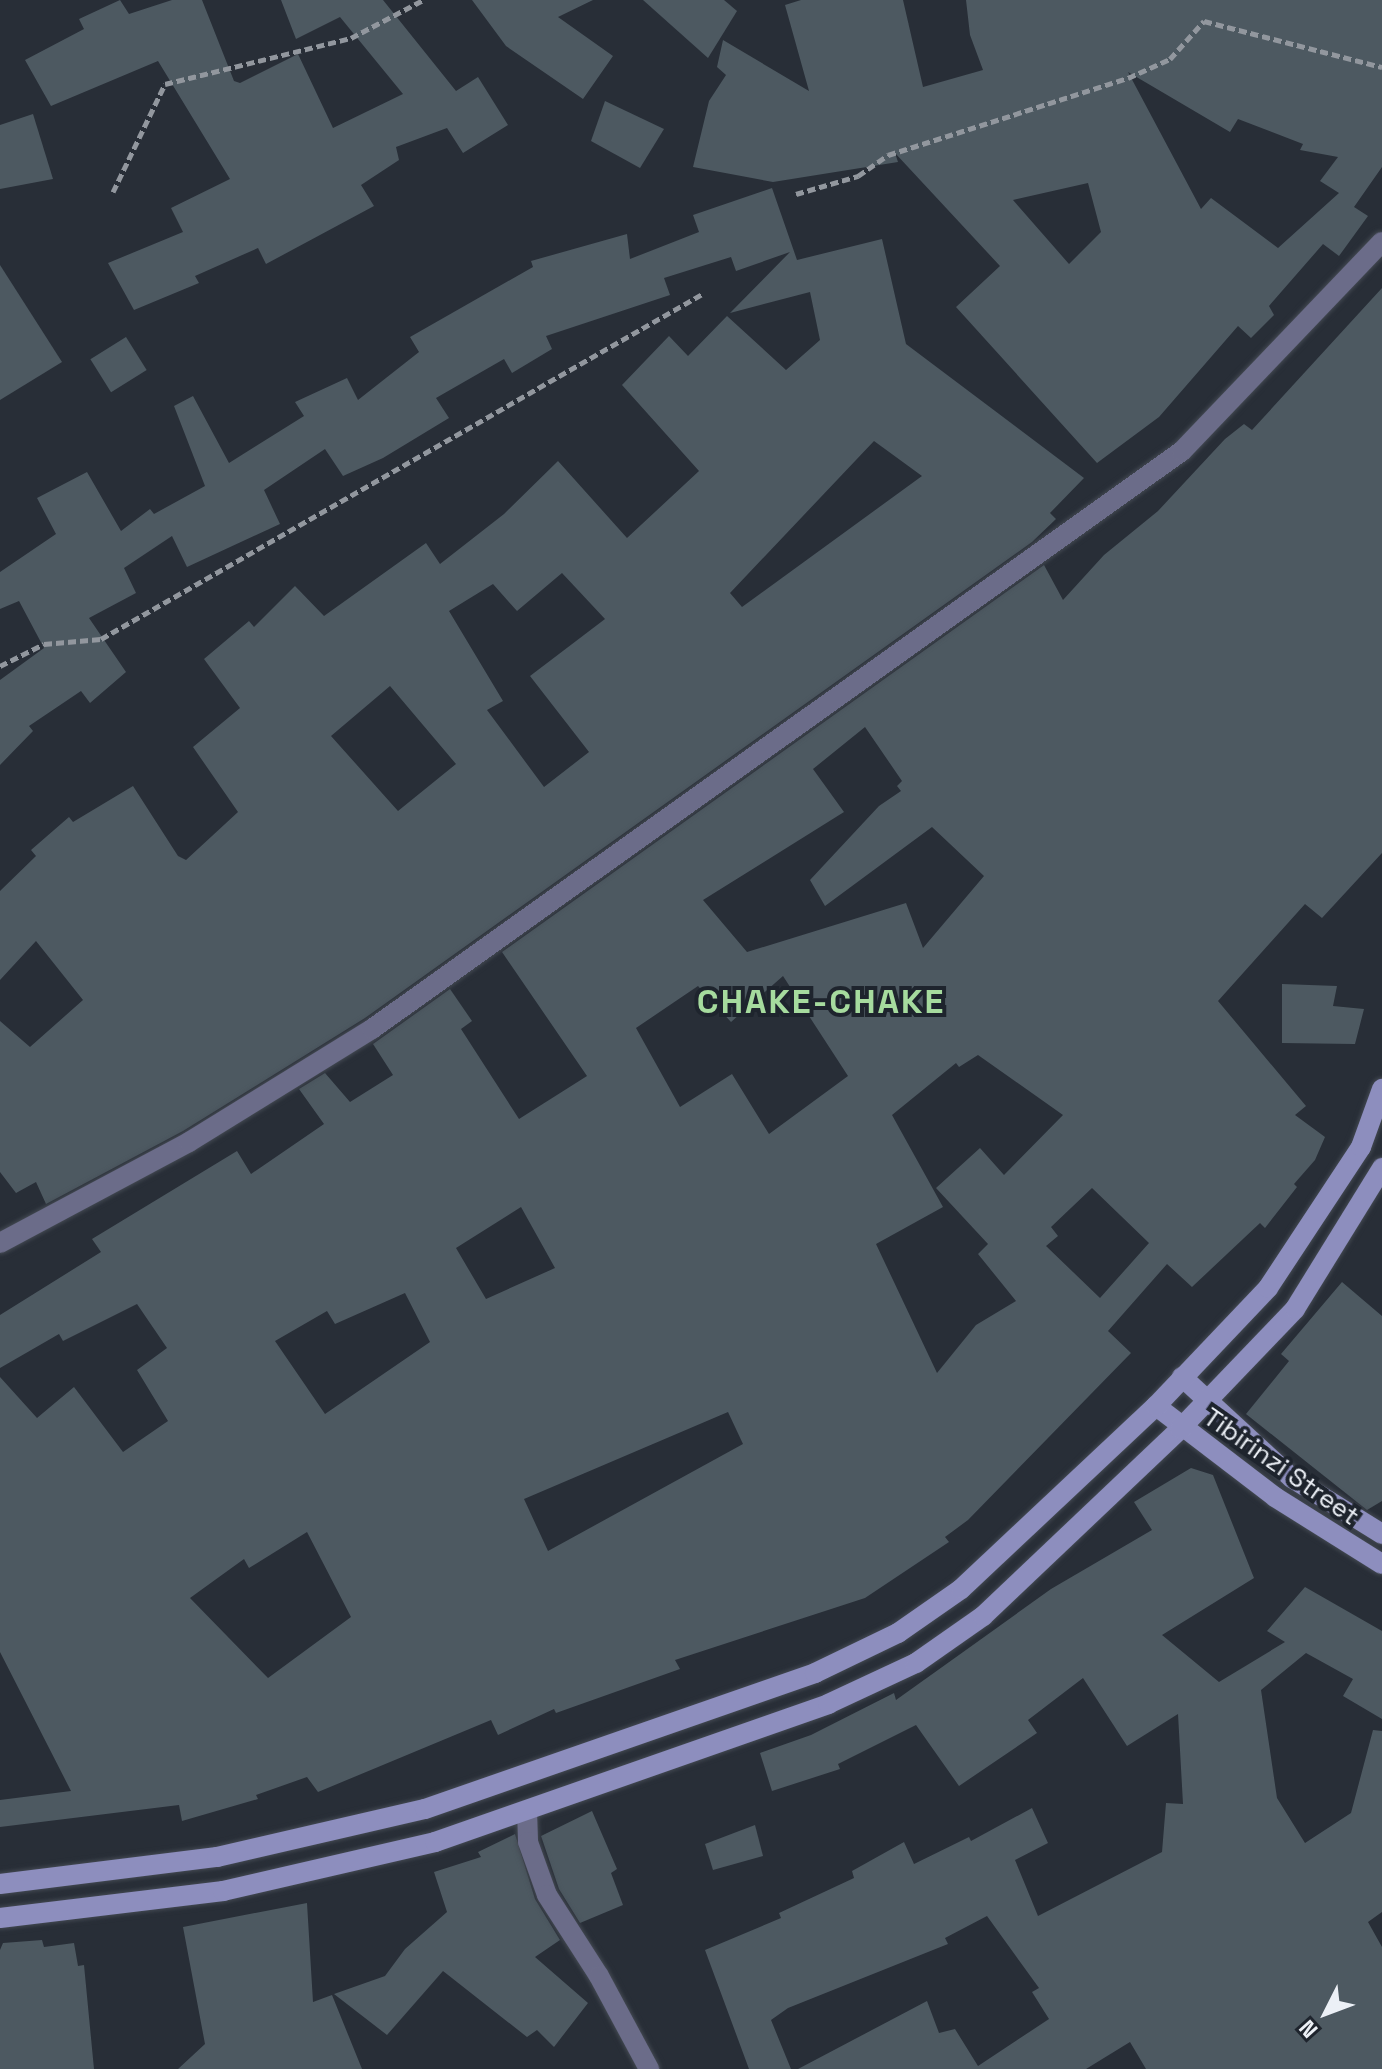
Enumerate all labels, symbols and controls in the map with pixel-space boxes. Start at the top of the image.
district label: CHAKE-CHAKE [697,982,945,1022]
street label: Tibirinzi Street [1197,1402,1365,1532]
north arrow [1286,1973,1366,2053]
text: N [1293,2014,1324,2044]

